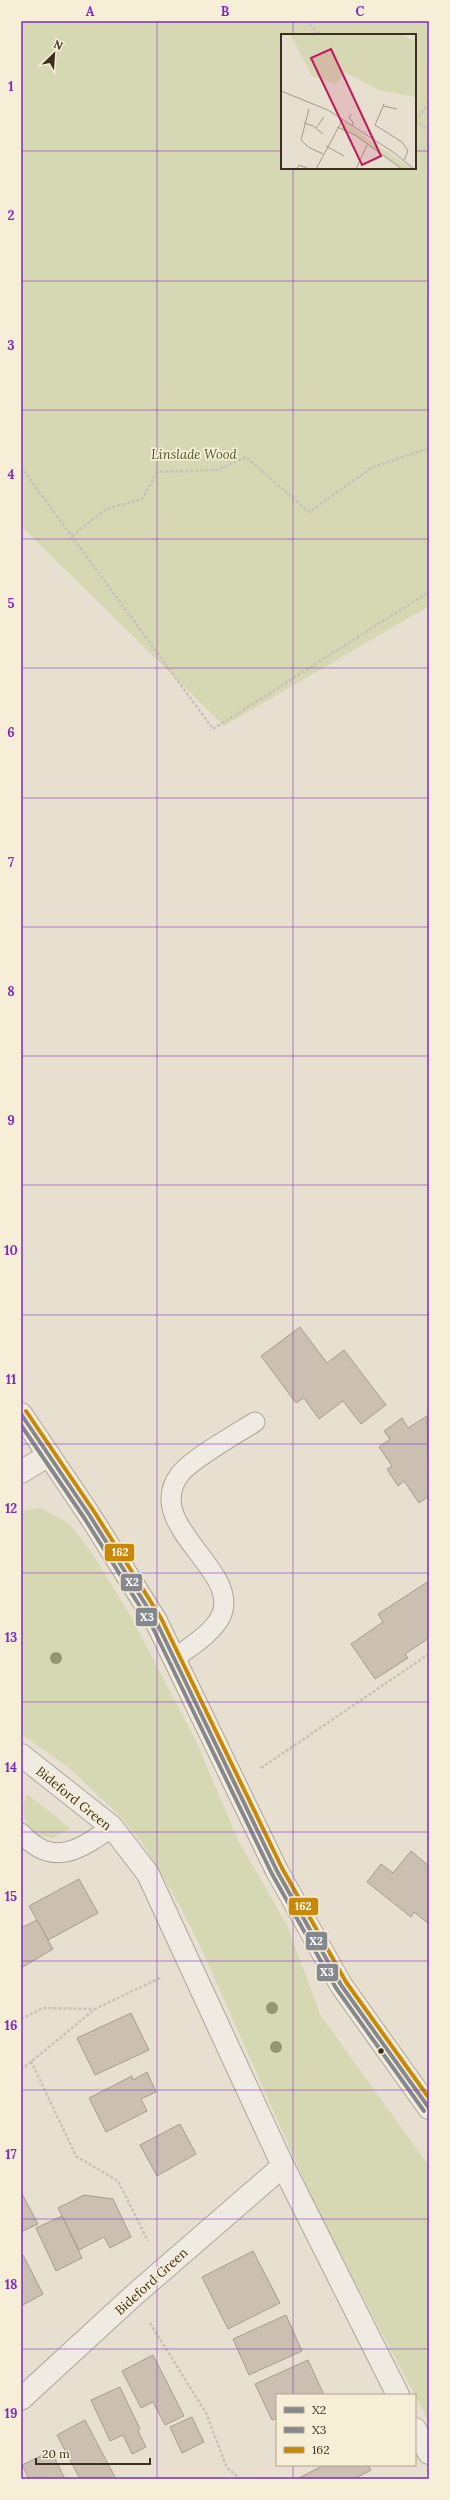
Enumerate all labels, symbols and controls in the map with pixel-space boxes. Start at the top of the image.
text: A [86,3,95,20]
text: B [221,3,230,20]
text: C [356,3,365,20]
north arrow [34,34,74,74]
inset map [281,34,416,169]
text: N [51,37,65,53]
text: 1 [8,78,14,95]
text: 2 [8,207,15,224]
text: 3 [7,337,15,354]
park label: Linslade Wood [151,446,238,463]
text: 4 [7,466,15,483]
text: 5 [7,595,15,612]
text: 6 [7,724,15,741]
text: 7 [8,854,14,871]
text: 8 [7,983,15,1000]
text: 9 [7,1112,15,1129]
text: 10 [4,1242,18,1259]
text: 11 [6,1371,16,1388]
text: 12 [5,1500,17,1517]
line badge: 162 [104,1543,135,1562]
text: 162 [112,1545,128,1559]
line badge: X2 [120,1573,143,1592]
text: X2 [125,1575,139,1589]
line badge: X3 [135,1607,158,1627]
text: X3 [140,1610,154,1624]
text: 13 [5,1629,17,1646]
text: 14 [5,1759,17,1776]
street label: Bideford Green [32,1763,115,1834]
text: 15 [5,1888,17,1905]
line badge: 162 [288,1897,319,1916]
text: 162 [295,1899,311,1913]
line badge: X2 [305,1931,328,1951]
text: X2 [309,1934,323,1948]
line badge: X3 [316,1963,339,1982]
text: X3 [320,1965,334,1979]
text: 16 [5,2017,17,2034]
unlabelled marker [376,2046,386,2056]
text: 17 [5,2146,17,2163]
street label: Bideford Green [111,2244,191,2319]
text: 18 [5,2276,17,2293]
legend [276,2394,416,2466]
text: X2 [312,2402,326,2417]
text: 19 [5,2405,17,2422]
text: X3 [312,2422,327,2437]
scale bar [36,2440,150,2466]
text: 162 [312,2442,330,2457]
text: 20 m [42,2446,70,2461]

